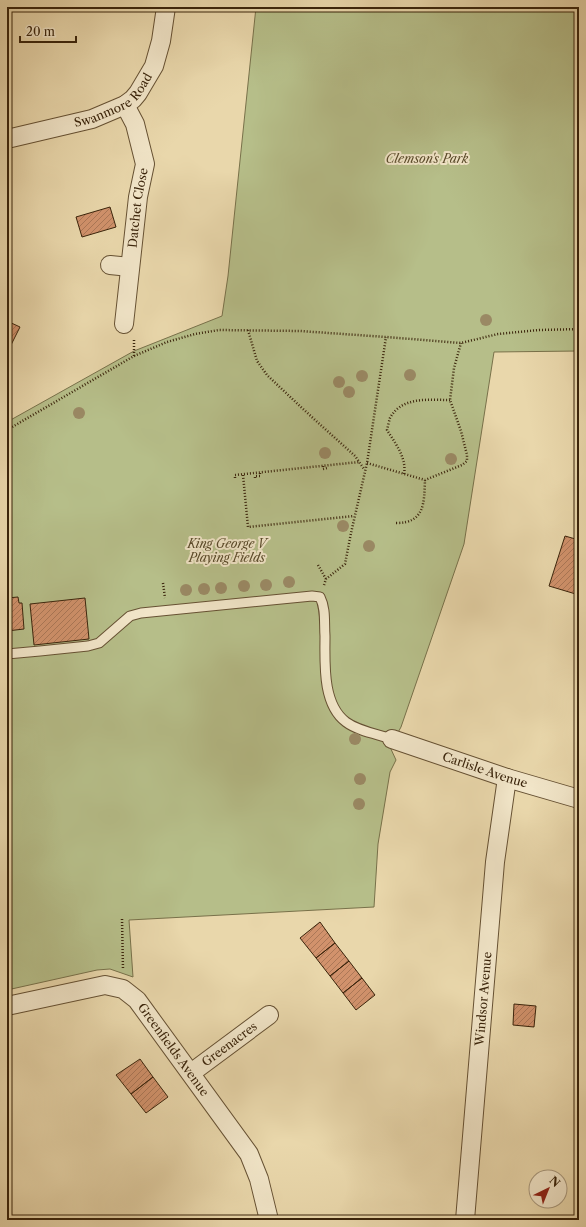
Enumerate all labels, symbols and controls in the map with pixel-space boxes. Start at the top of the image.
scale bar [20,18,76,44]
text: 20 m [26,24,55,39]
street label: Swanmore Road [73,70,156,130]
park label: Clemson's Park [386,151,469,166]
street label: Datchet Close [124,166,151,248]
park label: King George V Playing Fields [187,536,270,565]
street label: Carlisle Avenue [440,749,530,791]
street label: Windsor Avenue [472,951,494,1047]
street label: Greenfields Avenue [135,1000,213,1099]
street label: Greenacres [199,1019,260,1069]
north arrow [528,1169,568,1209]
text: N [547,1173,563,1190]

